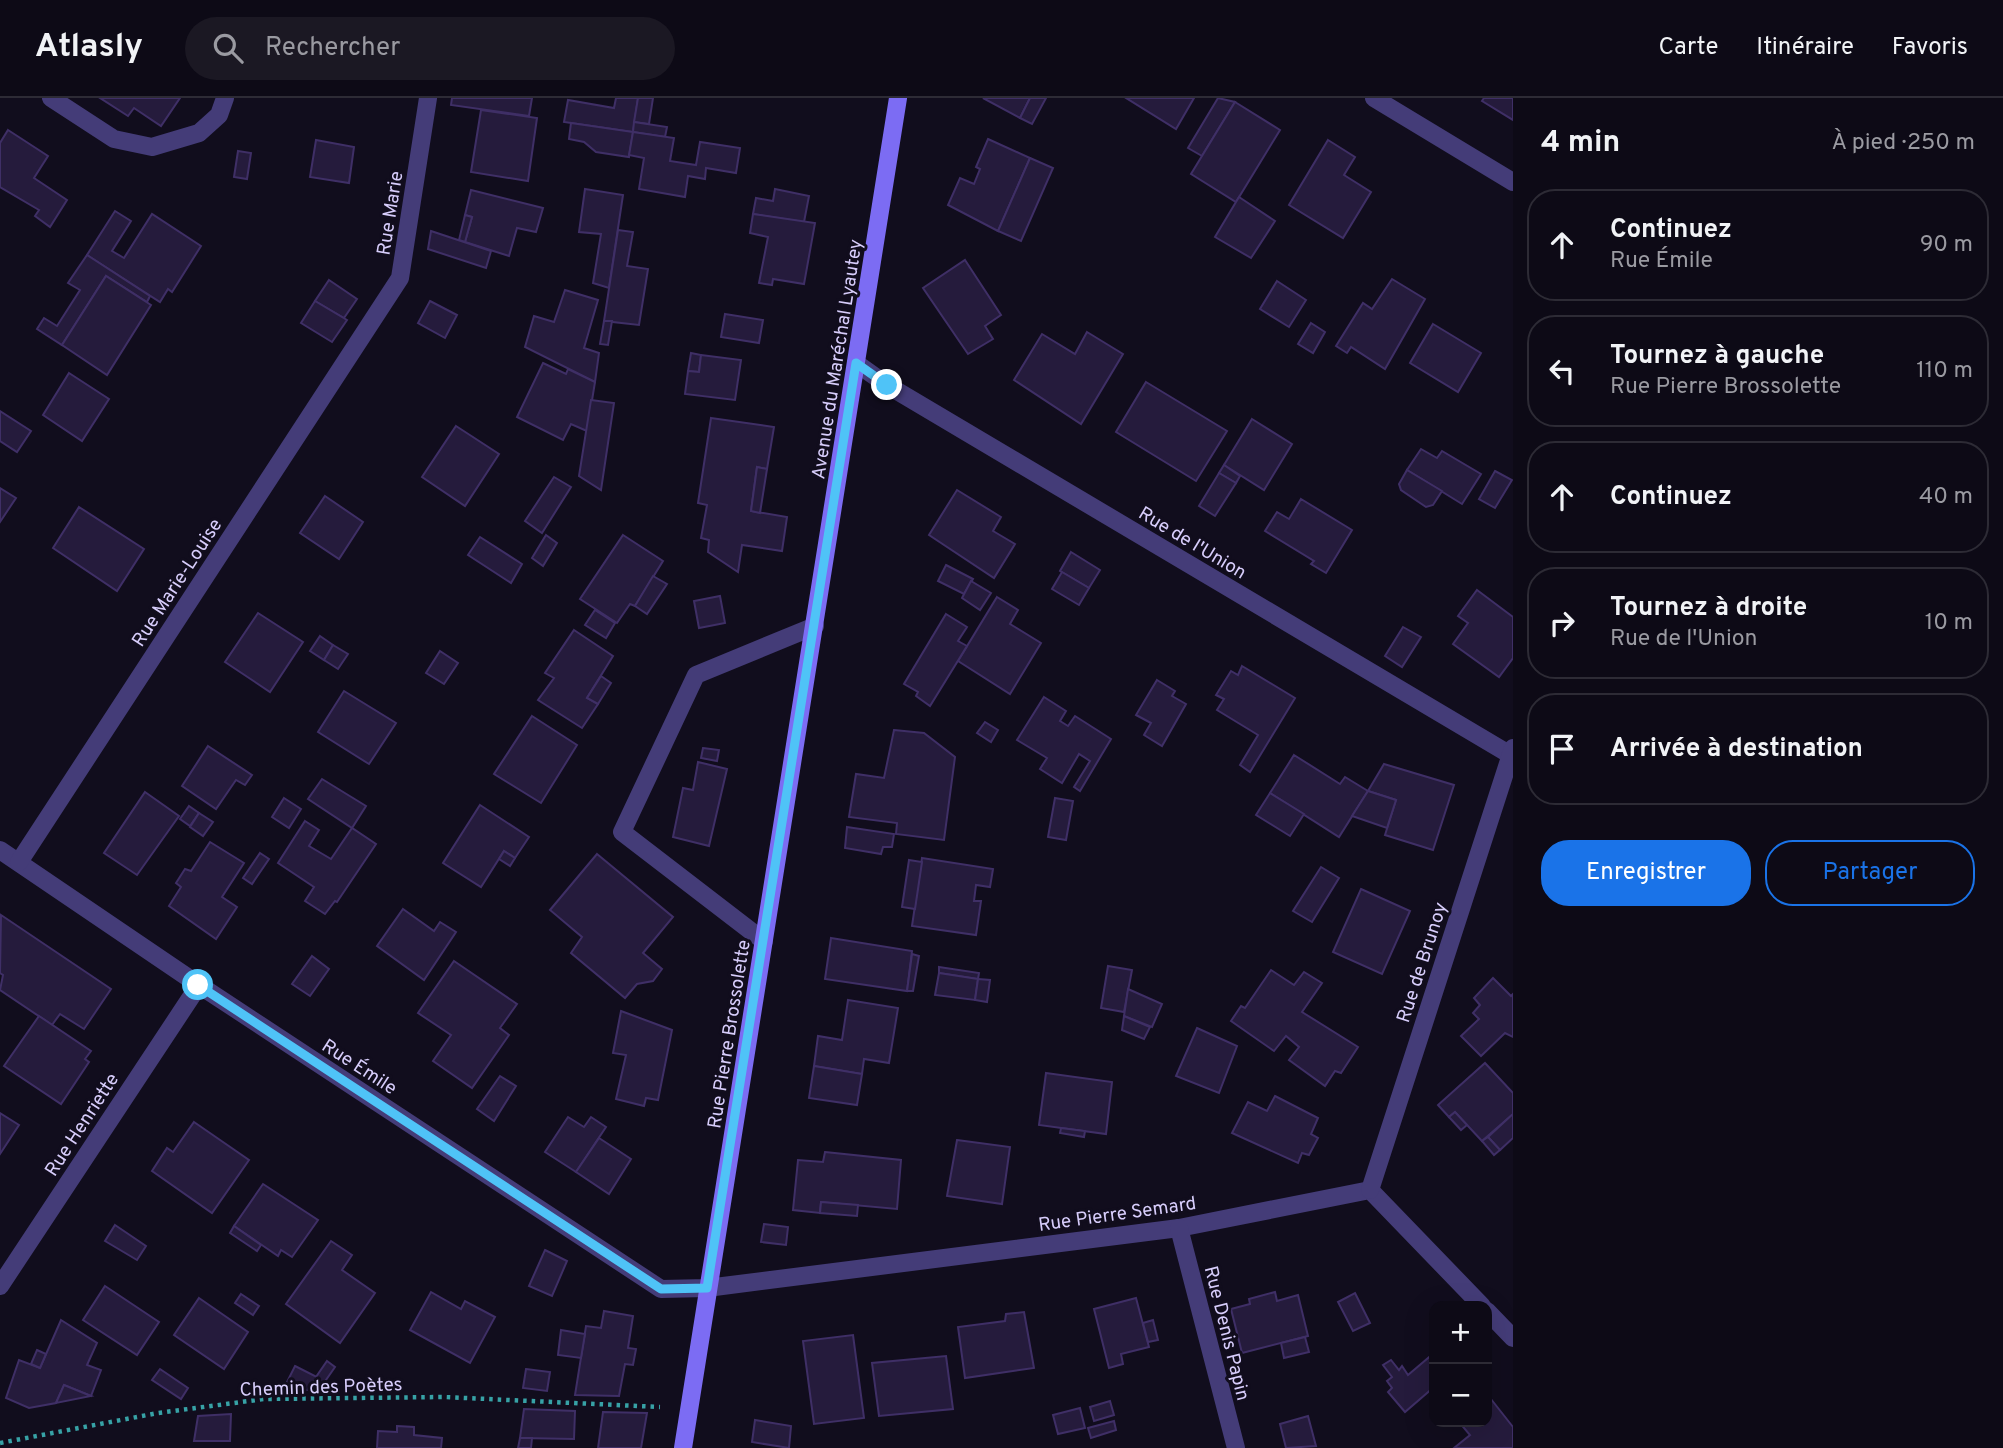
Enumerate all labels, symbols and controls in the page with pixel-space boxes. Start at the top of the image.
search box [185,17,675,80]
text: Atlasly [35,27,143,69]
icon: search [209,29,247,67]
text: Rechercher [265,32,400,65]
text: Carte [1658,33,1718,63]
text: Itinéraire [1756,33,1854,63]
text: Favoris [1892,33,1968,63]
text: 4 min [1541,125,1620,162]
text: À pied · 250 m [1832,129,1975,158]
street label: Rue Marie [372,169,409,257]
text: Continuez [1610,214,1732,247]
icon: ahead [1543,226,1581,264]
text: 90 m [1920,231,1973,260]
street label: Avenue du Maréchal Lyautey [807,238,869,481]
text: Rue Émile [1610,247,1713,276]
text: Tournez à gauche [1610,340,1824,373]
icon: left [1543,352,1581,390]
text: 110 m [1916,357,1973,386]
route end [871,369,902,400]
text: Rue Pierre Brossolette [1610,373,1841,402]
icon: ahead [1543,478,1581,516]
text: Continuez [1610,481,1732,514]
text: 40 m [1919,483,1973,512]
street label: Rue de l'Union [1134,502,1250,585]
street label: Rue Marie-Louise [127,514,228,652]
text: Tournez à droite [1610,592,1807,625]
icon: right [1543,604,1581,642]
text: 10 m [1925,609,1973,638]
text: Rue de l'Union [1610,625,1758,654]
icon: arrive [1543,730,1581,768]
text: Arrivée à destination [1610,733,1863,766]
button: Enregistrer [1541,840,1751,906]
button: Partager [1765,840,1975,906]
street label: Rue de Brunoy [1392,899,1454,1026]
street label: Rue Pierre Brossolette [703,938,757,1130]
route start [182,969,213,1000]
street label: Rue Émile [317,1034,402,1101]
street label: Rue Henriette [40,1069,125,1181]
street label: Rue Pierre Semard [1037,1192,1198,1238]
street label: Rue Denis Papin [1198,1264,1254,1403]
map controls [1429,1301,1492,1427]
button: + [1429,1301,1492,1364]
button: − [1429,1364,1492,1427]
street label: Chemin des Poètes [239,1373,403,1403]

